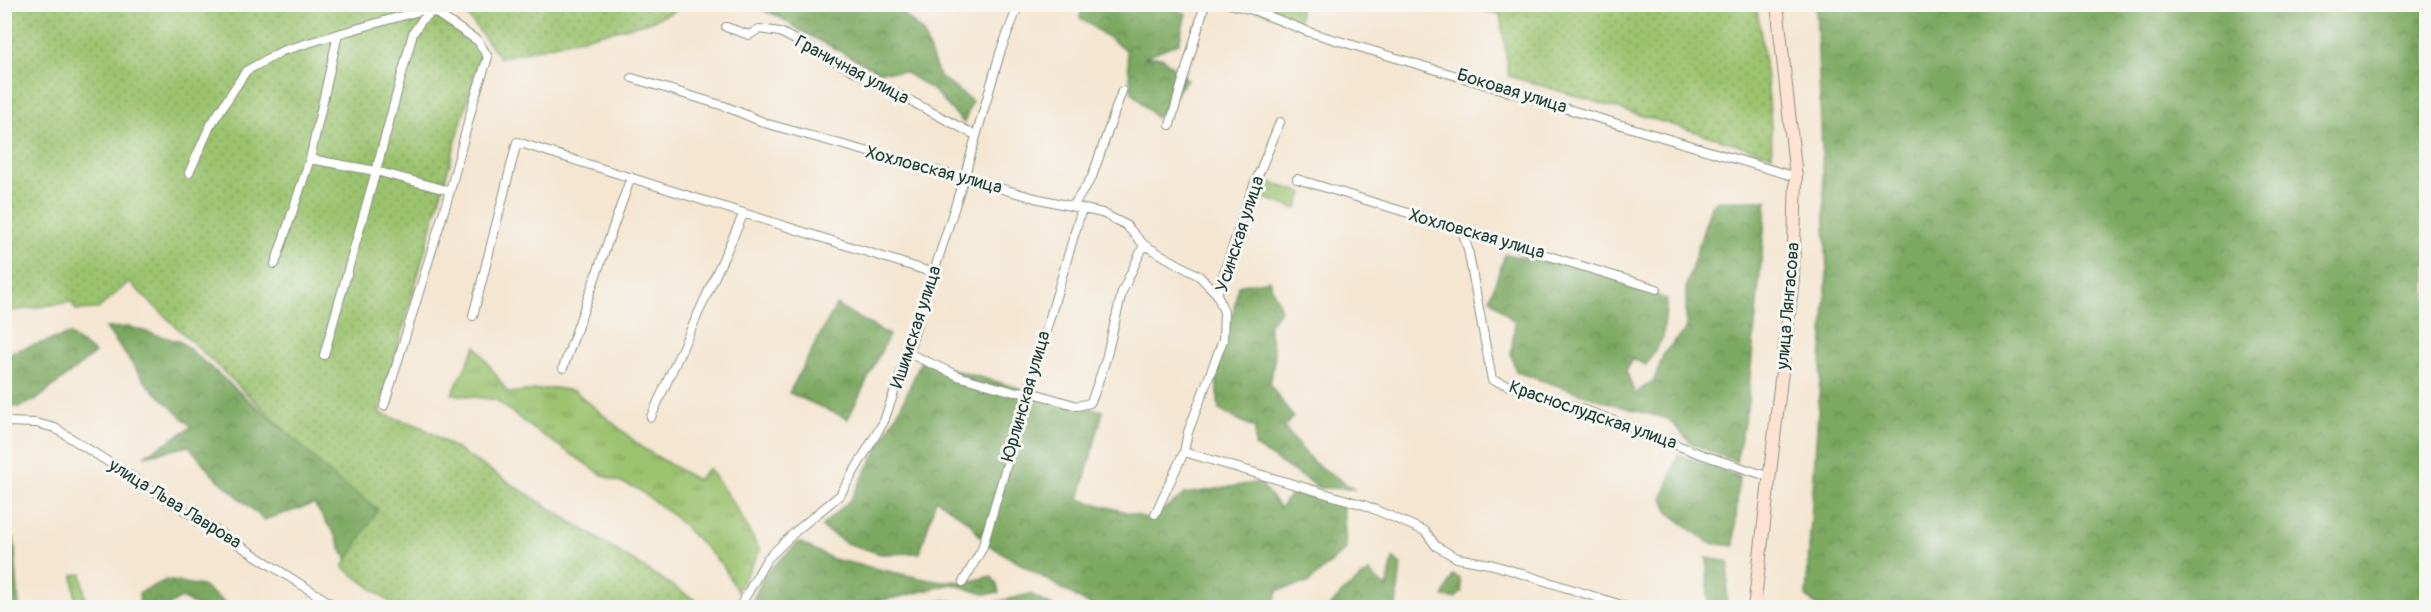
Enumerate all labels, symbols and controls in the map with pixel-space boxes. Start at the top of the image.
street label: Граничная улица [791,30,913,110]
street label: Боковая улица [1454,63,1570,119]
street label: Хохловская улица [863,141,1005,199]
street label: Усинская улица [1210,173,1270,295]
street label: Хохловская улица [1406,204,1548,264]
street label: улица Лянгасова [1771,241,1805,372]
street label: Ишимская улица [885,263,947,391]
street label: Юрлинская улица [996,328,1056,464]
street label: Краснослудская улица [1506,375,1680,455]
street label: улица Льва Лаврова [103,453,246,554]

